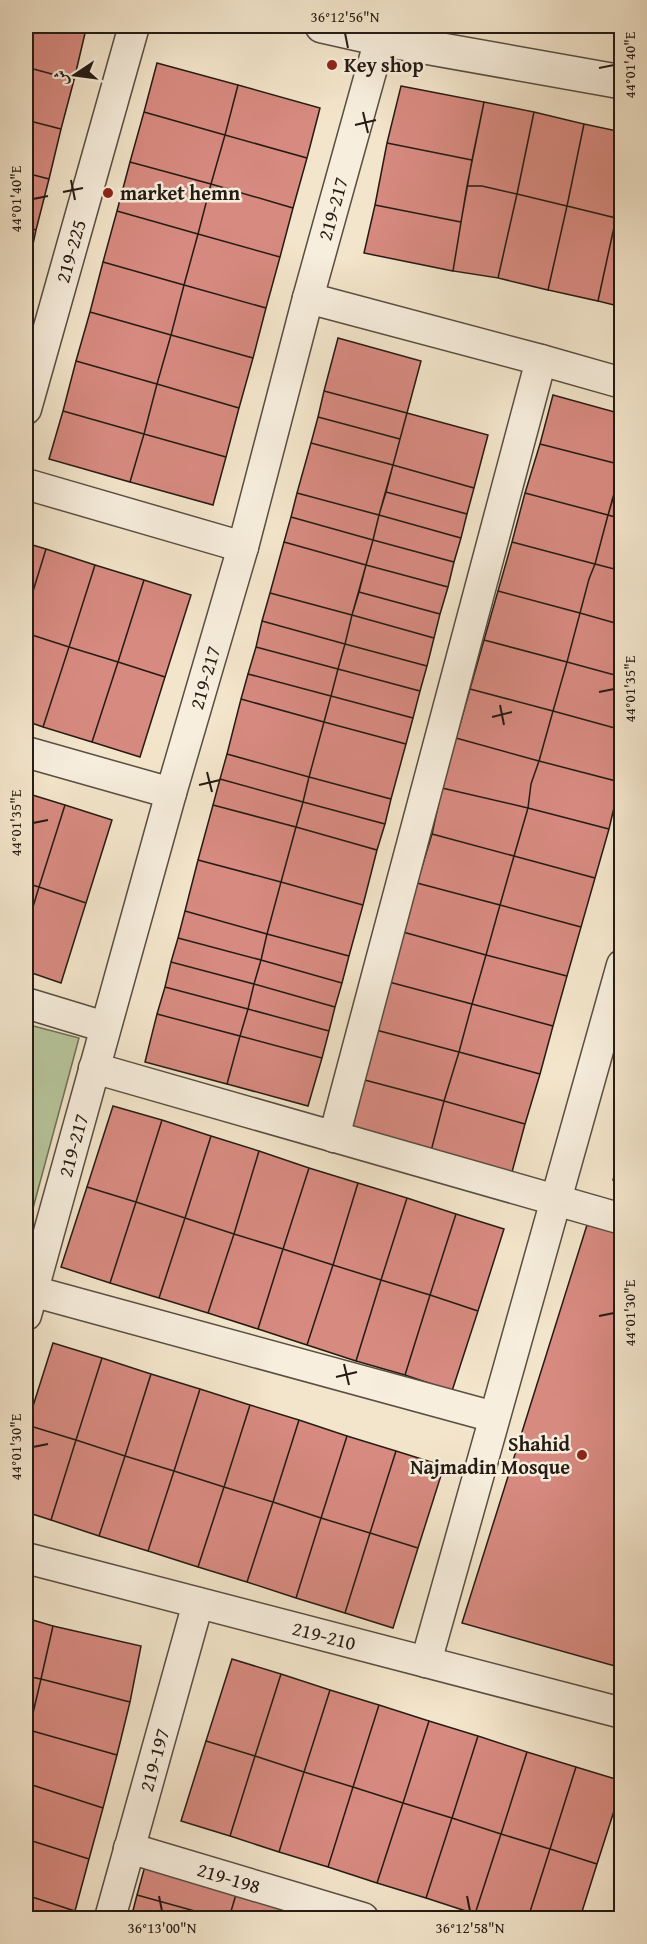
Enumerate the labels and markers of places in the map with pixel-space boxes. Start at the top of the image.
place label: Key shop [344,50,424,79]
marker: Key shop [325,58,339,72]
place label: market hemn [120,178,240,207]
marker: market hemn [101,186,115,200]
place label: Shahid Najmadin Mosque [410,1429,571,1481]
marker: Shahid Najmadin Mosque [575,1448,589,1462]

